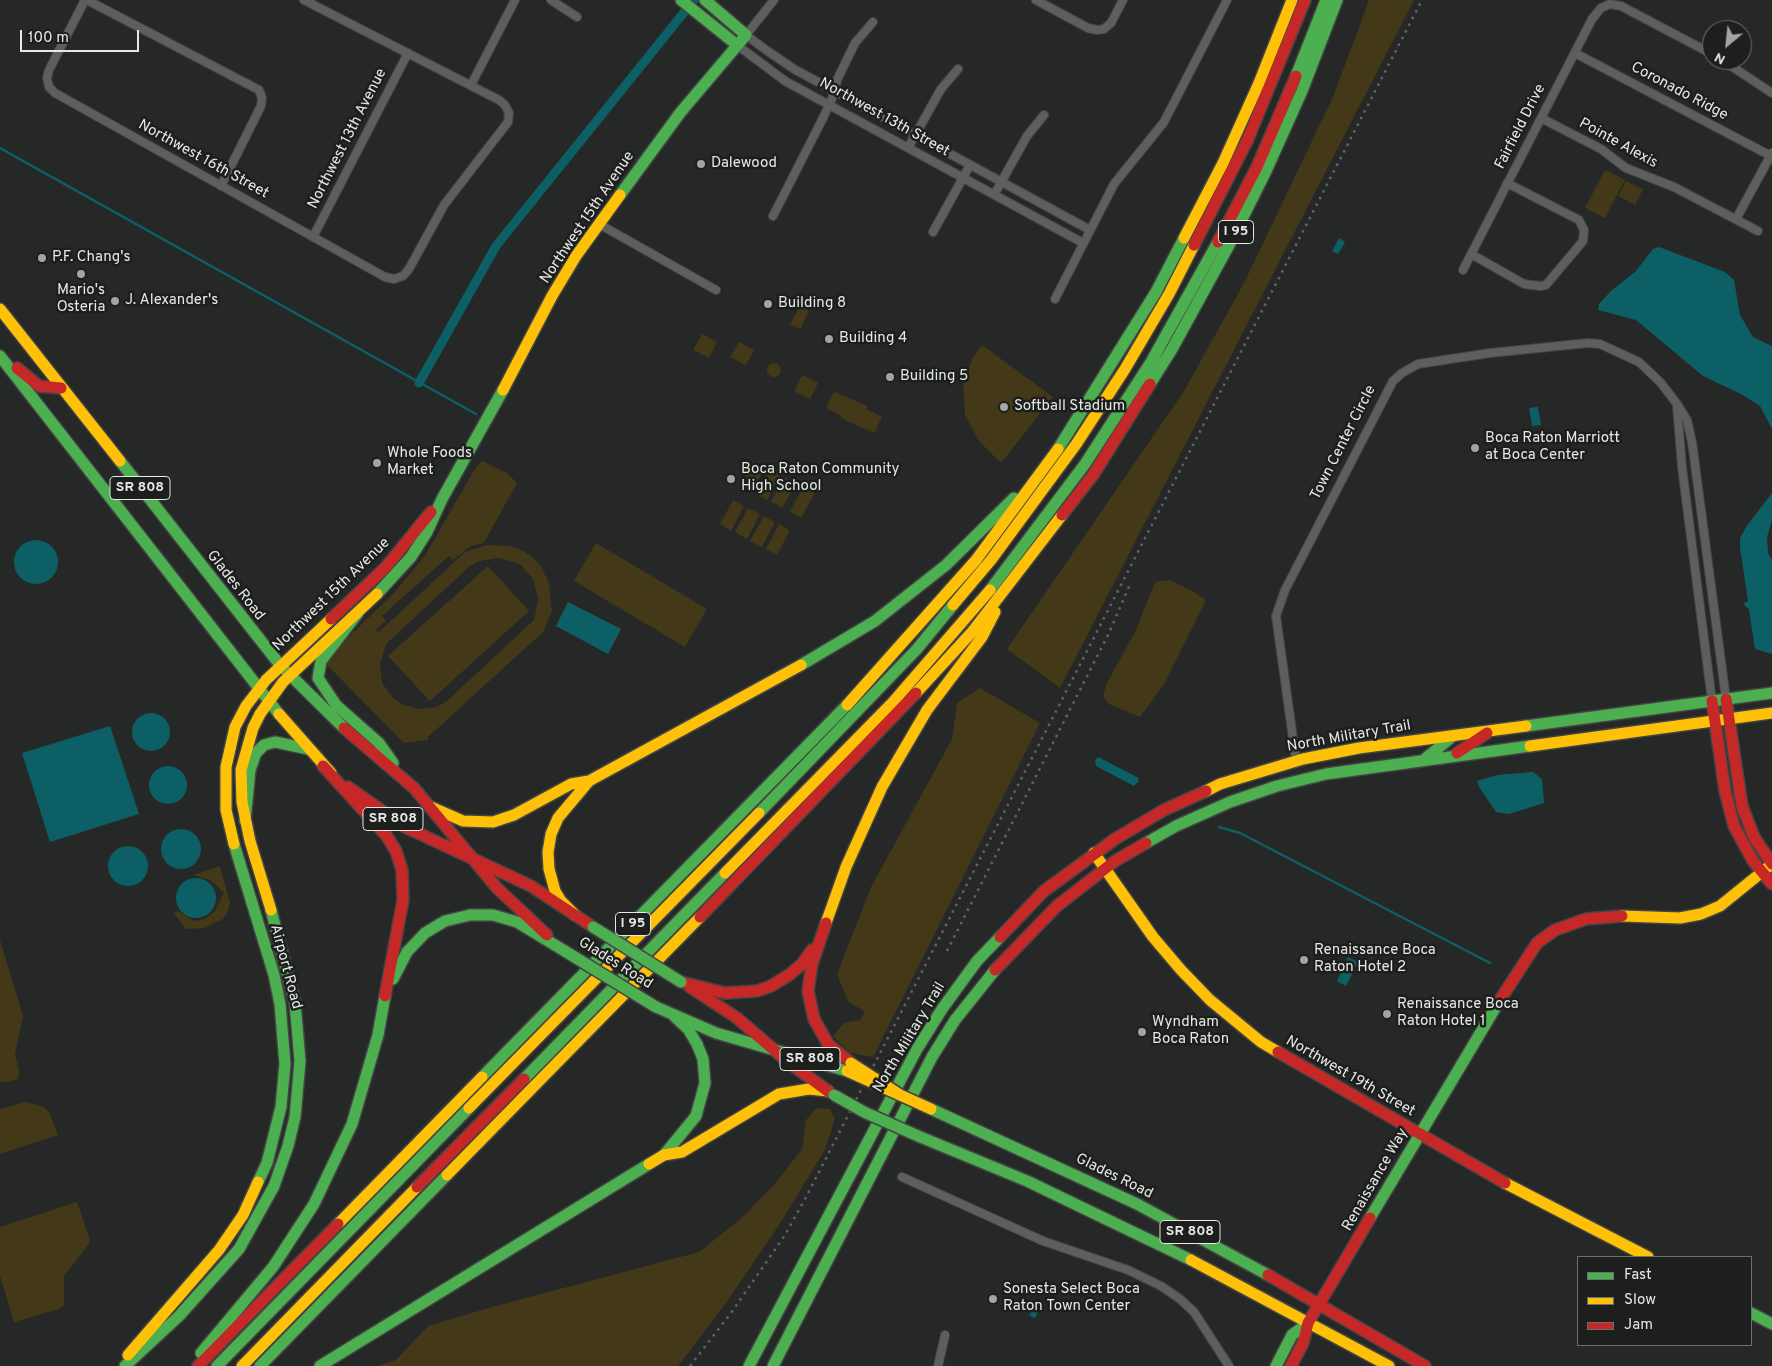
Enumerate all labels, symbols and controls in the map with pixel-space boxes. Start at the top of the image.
scale bar [22,20,141,52]
north arrow [1702,20,1752,70]
text: 100 m [28,29,69,48]
text: N [1712,48,1729,68]
street label: Coronado Ridge [1627,59,1731,125]
street label: Northwest 13th Avenue [305,66,391,212]
street label: Northwest 13th Street [816,75,952,161]
street label: Fairfield Drive [1492,81,1550,173]
street label: Pointe Alexis [1575,115,1661,173]
street label: Northwest 16th Street [135,117,271,203]
street label: Northwest 15th Avenue [537,148,639,288]
place label: Dalewood [711,155,777,173]
marker: Dalewood [695,158,707,170]
road number: I 95 [1218,220,1254,243]
place label: P.F. Chang's [52,249,131,267]
marker: P.F. Chang's [36,252,48,264]
marker: Mario's Osteria [75,268,87,280]
place label: Mario's Osteria [57,282,105,317]
place label: J. Alexander's [125,292,218,310]
marker: J. Alexander's [109,295,121,307]
place label: Building 8 [778,295,846,313]
marker: Building 8 [762,298,774,310]
place label: Building 4 [839,330,907,348]
marker: Building 4 [823,333,835,345]
place label: Building 5 [900,368,968,386]
marker: Building 5 [884,371,896,383]
street label: Town Center Circle [1307,383,1381,503]
place label: Softball Stadium [1014,398,1125,416]
marker: Softball Stadium [998,401,1010,413]
place label: Boca Raton Marriott at Boca Center [1485,430,1620,465]
marker: Boca Raton Marriott at Boca Center [1469,442,1481,454]
place label: Whole Foods Market [387,445,472,480]
marker: Whole Foods Market [371,457,383,469]
place label: Boca Raton Community High School [741,461,899,496]
marker: Boca Raton Community High School [725,473,737,485]
road number: SR 808 [110,476,170,499]
street label: Northwest 15th Avenue [270,534,394,656]
street label: Glades Road [202,547,268,625]
street label: North Military Trail [1286,717,1412,757]
road number: SR 808 [363,808,423,831]
road number: I 95 [616,912,650,936]
street label: Airport Road [265,923,305,1011]
street label: Glades Road [575,934,655,994]
place label: Renaissance Boca Raton Hotel 2 [1314,942,1436,977]
marker: Renaissance Boca Raton Hotel 2 [1298,954,1310,966]
street label: North Military Trail [870,980,950,1096]
place label: Renaissance Boca Raton Hotel 1 [1397,996,1519,1031]
marker: Renaissance Boca Raton Hotel 1 [1381,1008,1393,1020]
place label: Wyndham Boca Raton [1152,1014,1229,1049]
marker: Wyndham Boca Raton [1136,1026,1148,1038]
street label: Northwest 19th Street [1282,1033,1418,1121]
road number: SR 808 [780,1048,840,1070]
street label: Renaissance Way [1339,1125,1413,1235]
street label: Glades Road [1072,1150,1156,1204]
road number: SR 808 [1160,1220,1220,1244]
legend [1577,1256,1752,1346]
text: Fast [1624,1266,1652,1285]
place label: Sonesta Select Boca Raton Town Center [1003,1281,1140,1316]
text: Slow [1624,1291,1656,1310]
marker: Sonesta Select Boca Raton Town Center [987,1293,999,1305]
text: Jam [1624,1316,1653,1335]

